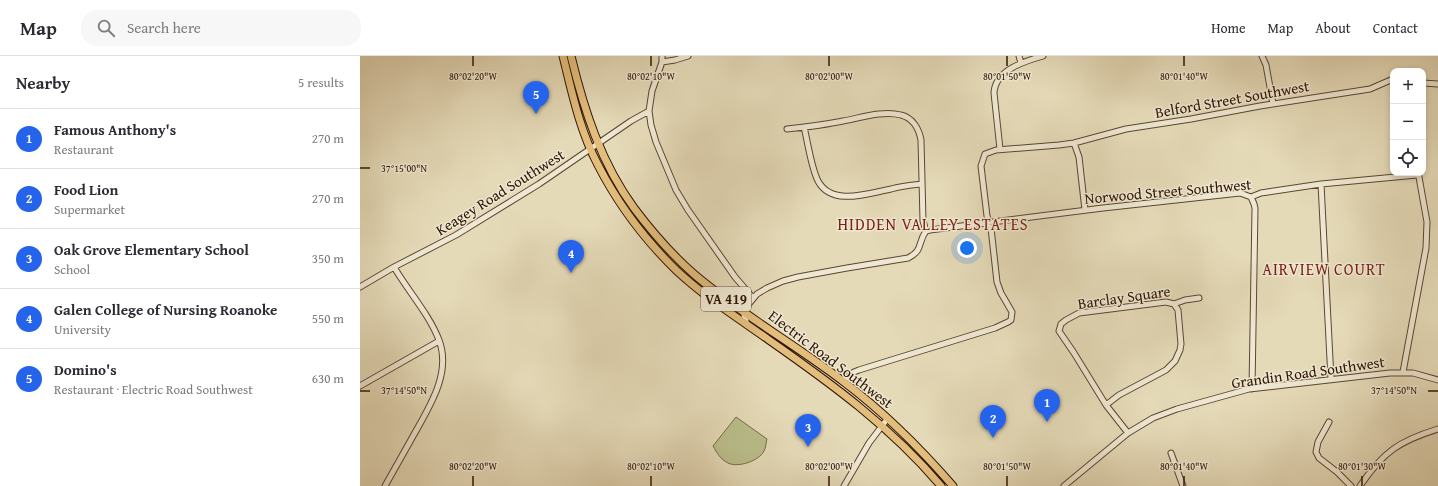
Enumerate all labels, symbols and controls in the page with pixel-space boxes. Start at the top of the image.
search box [81,10,361,46]
text: Map [20,14,57,42]
icon: search [95,17,117,39]
text: Search here [127,17,201,38]
text: Home [1211,18,1246,38]
text: Map [1268,18,1293,38]
text: About [1315,18,1351,38]
text: Contact [1373,18,1418,38]
map controls [1390,68,1426,176]
button: + [1390,68,1426,104]
text: 80°02'20"W [449,69,497,84]
text: 80°02'10"W [627,69,675,84]
text: 80°02'00"W [805,69,853,84]
text: 80°01'50"W [983,69,1031,84]
text: 80°01'40"W [1160,69,1208,84]
text: Nearby [16,70,70,95]
text: 5 results [298,73,344,92]
street label: Belford Street Southwest [1153,75,1311,123]
pin: 5 [523,81,549,114]
button: − [1390,104,1426,140]
text: Famous Anthony's [54,119,176,140]
text: 1 [26,129,32,148]
text: 270 m [312,129,344,148]
text: Restaurant [54,140,114,159]
button: locate [1390,140,1426,176]
street label: Keagey Road Southwest [432,143,569,240]
text: 37°15'00"N [381,161,427,176]
street label: Norwood Street Southwest [1084,173,1253,209]
text: Food Lion [54,179,118,200]
text: 2 [26,189,32,208]
text: 270 m [312,189,344,208]
text: Supermarket [54,200,125,219]
district label: HIDDEN VALLEY ESTATES [837,212,1029,236]
your location [957,238,977,258]
text: Oak Grove Elementary School [54,239,249,260]
pin: 4 [558,240,584,273]
text: 3 [26,249,32,268]
text: 350 m [312,249,344,268]
district label: AIRVIEW COURT [1262,257,1386,281]
text: School [54,260,90,279]
street label: Barclay Square [1076,280,1172,314]
road number: VA 419 [701,287,751,311]
text: Galen College of Nursing Roanoke [54,299,277,320]
street label: Electric Road Southwest [764,305,898,413]
text: 4 [26,309,32,328]
text: 550 m [312,309,344,328]
text: University [54,320,111,339]
street label: Grandin Road Southwest [1230,351,1387,393]
text: Domino's [54,359,117,380]
text: 5 [26,369,32,388]
text: 630 m [312,369,344,388]
text: Restaurant · Electric Road Southwest [54,380,253,399]
text: 37°14'50"N [381,383,427,398]
text: 37°14'50"N [1371,383,1417,398]
pin: 1 [1034,389,1060,422]
pin: 2 [980,405,1006,438]
pin: 3 [795,414,821,447]
text: 80°02'20"W [449,459,497,474]
text: 80°02'10"W [627,459,675,474]
text: 80°02'00"W [805,459,853,474]
text: 80°01'50"W [983,459,1031,474]
text: 80°01'40"W [1160,459,1208,474]
text: 80°01'30"W [1338,459,1386,474]

